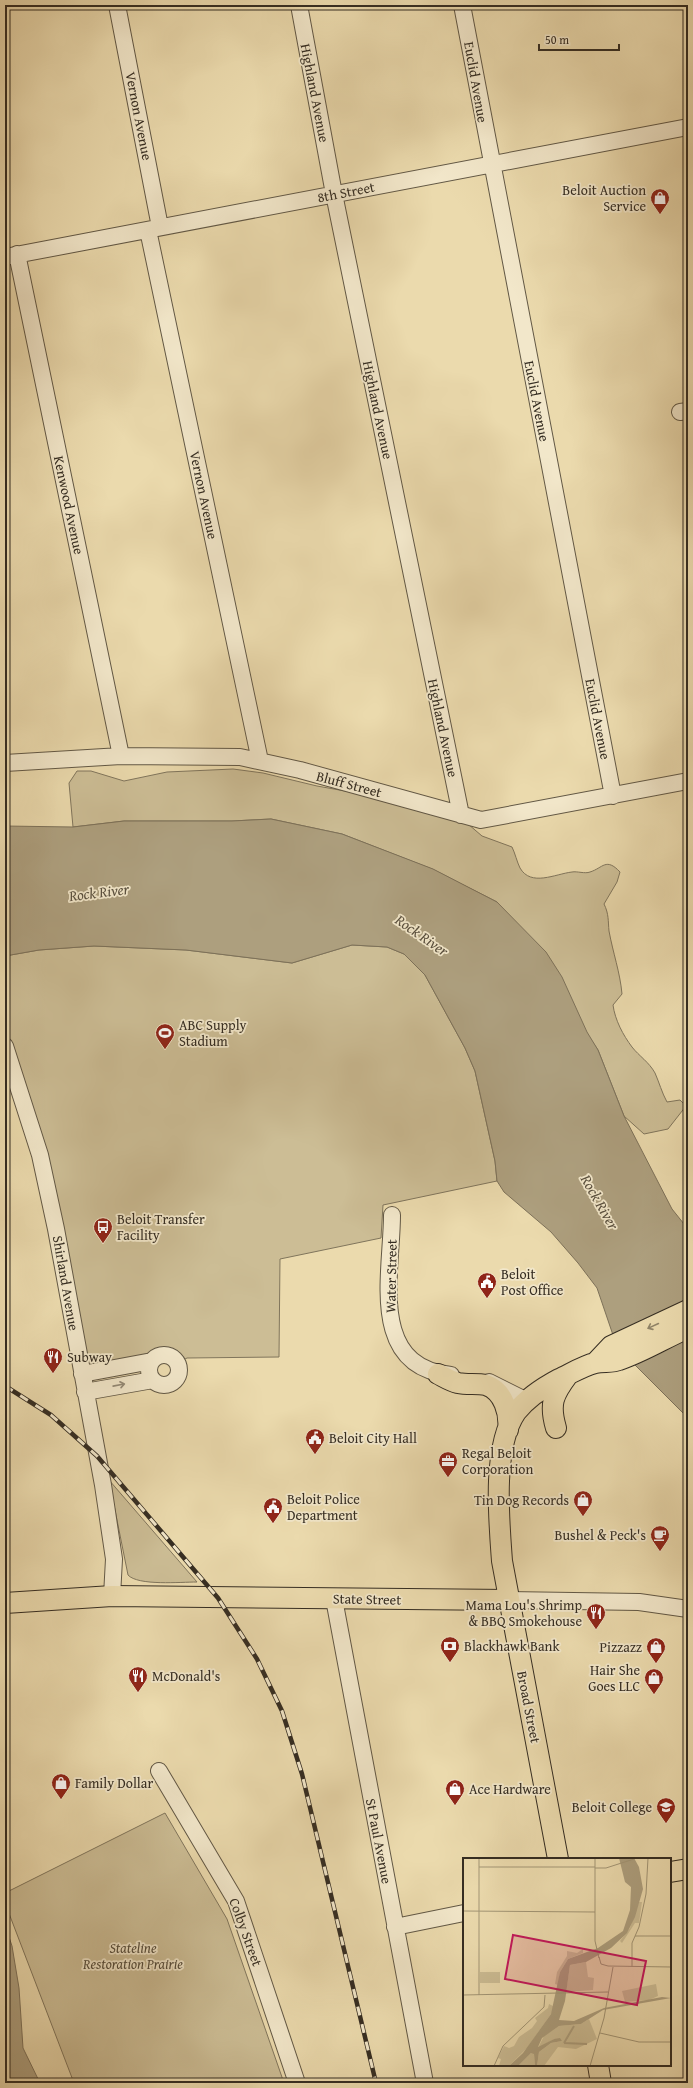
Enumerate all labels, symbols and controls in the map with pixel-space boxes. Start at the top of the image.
scale bar [539,26,619,52]
text: 50 m [545,31,569,48]
street label: Euclid Avenue [459,40,493,125]
street label: Highland Avenue [296,42,334,144]
street label: Vernon Avenue [121,70,157,162]
street label: 8th Street [316,177,376,207]
place label: Beloit Auction Service [562,180,646,216]
shop icon: Beloit Auction Service [649,187,671,215]
street label: Highland Avenue [358,359,398,461]
street label: Euclid Avenue [519,359,555,444]
street label: Vernon Avenue [185,449,223,541]
street label: Kenwood Avenue [49,454,89,557]
street label: Highland Avenue [423,677,463,779]
street label: Euclid Avenue [580,677,616,762]
street label: Bluff Street [314,766,384,802]
water label: Rock River [67,878,131,906]
water label: Rock River [390,909,453,961]
place label: ABC Supply Stadium [179,1015,247,1051]
sports icon: ABC Supply Stadium [154,1022,176,1050]
water label: Rock River [575,1170,624,1234]
place label: Beloit Transfer Facility [117,1209,205,1245]
bus stop icon: Beloit Transfer Facility [92,1216,114,1244]
street label: Shirland Avenue [48,1234,84,1333]
street label: Water Street [380,1239,402,1313]
place label: Beloit Post Office [501,1264,564,1300]
public building icon: Beloit Post Office [476,1271,498,1299]
one-way arrow [647,1323,659,1330]
restaurant icon: Subway [42,1346,64,1374]
place label: Subway [67,1347,112,1367]
one-way arrow [112,1381,125,1389]
public building icon: Beloit City Hall [304,1427,326,1455]
place label: Beloit City Hall [329,1428,417,1448]
place label: Regal Beloit Corporation [462,1443,533,1479]
office icon: Regal Beloit Corporation [437,1450,459,1478]
place label: Beloit Police Department [287,1489,360,1525]
shop icon: Tin Dog Records [572,1489,594,1517]
place label: Tin Dog Records [474,1490,569,1510]
public building icon: Beloit Police Department [262,1496,284,1524]
cafe icon: Bushel & Peck's [649,1524,671,1552]
place label: Bushel & Peck's [555,1525,646,1545]
street label: State Street [333,1588,401,1610]
place label: Mama Lou's Shrimp & BBQ Smokehouse [466,1595,582,1631]
restaurant icon: Mama Lou's Shrimp & BBQ Smokehouse [585,1602,607,1630]
bank icon: Blackhawk Bank [439,1635,461,1663]
place label: Blackhawk Bank [464,1636,560,1656]
shop icon: Pizzazz [645,1636,667,1664]
place label: Pizzazz [599,1637,642,1657]
place label: Hair She Goes LLC [588,1660,640,1696]
restaurant icon: McDonald's [127,1665,149,1693]
place label: McDonald's [152,1666,220,1686]
shop icon: Hair She Goes LLC [643,1667,665,1695]
street label: Broad Street [512,1669,546,1745]
shop icon: Family Dollar [50,1772,72,1800]
place label: Family Dollar [75,1773,153,1793]
shop icon: Ace Hardware [444,1778,466,1806]
place label: Ace Hardware [469,1779,551,1799]
school or university icon: Beloit College [655,1796,677,1824]
street label: St Paul Avenue [361,1797,397,1886]
place label: Beloit College [572,1797,652,1817]
inset map [463,1858,671,2066]
street label: Colby Street [224,1895,268,1969]
park label: Stateline Restoration Prairie [82,1938,183,1974]

